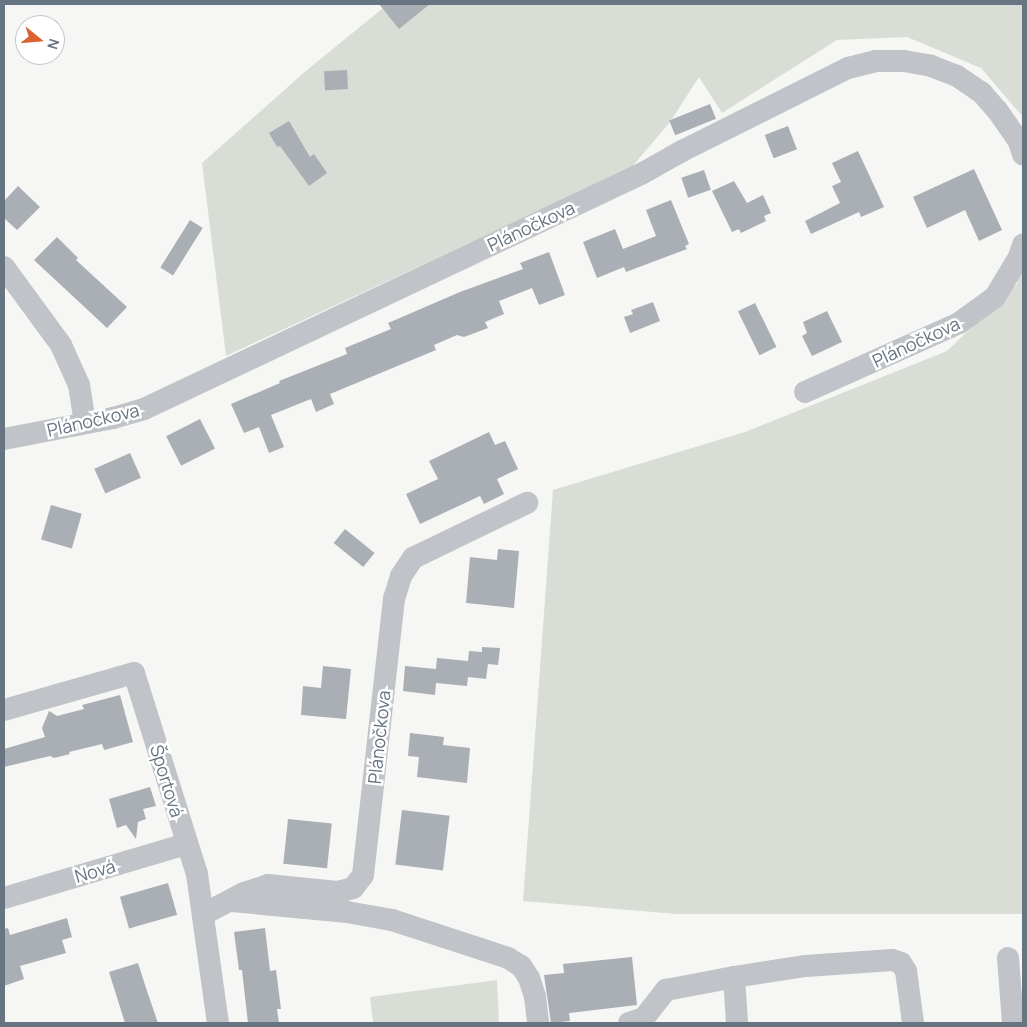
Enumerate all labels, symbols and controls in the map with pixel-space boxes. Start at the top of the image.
north arrow [15,15,65,65]
text: N [43,37,64,52]
street label: Plánočkova [484,196,578,256]
street label: Plánočkova [869,312,963,372]
street label: Plánočkova [45,399,141,441]
street label: Plánočkova [363,689,395,785]
street label: Športová [146,742,188,820]
street label: Nová [72,855,118,887]

